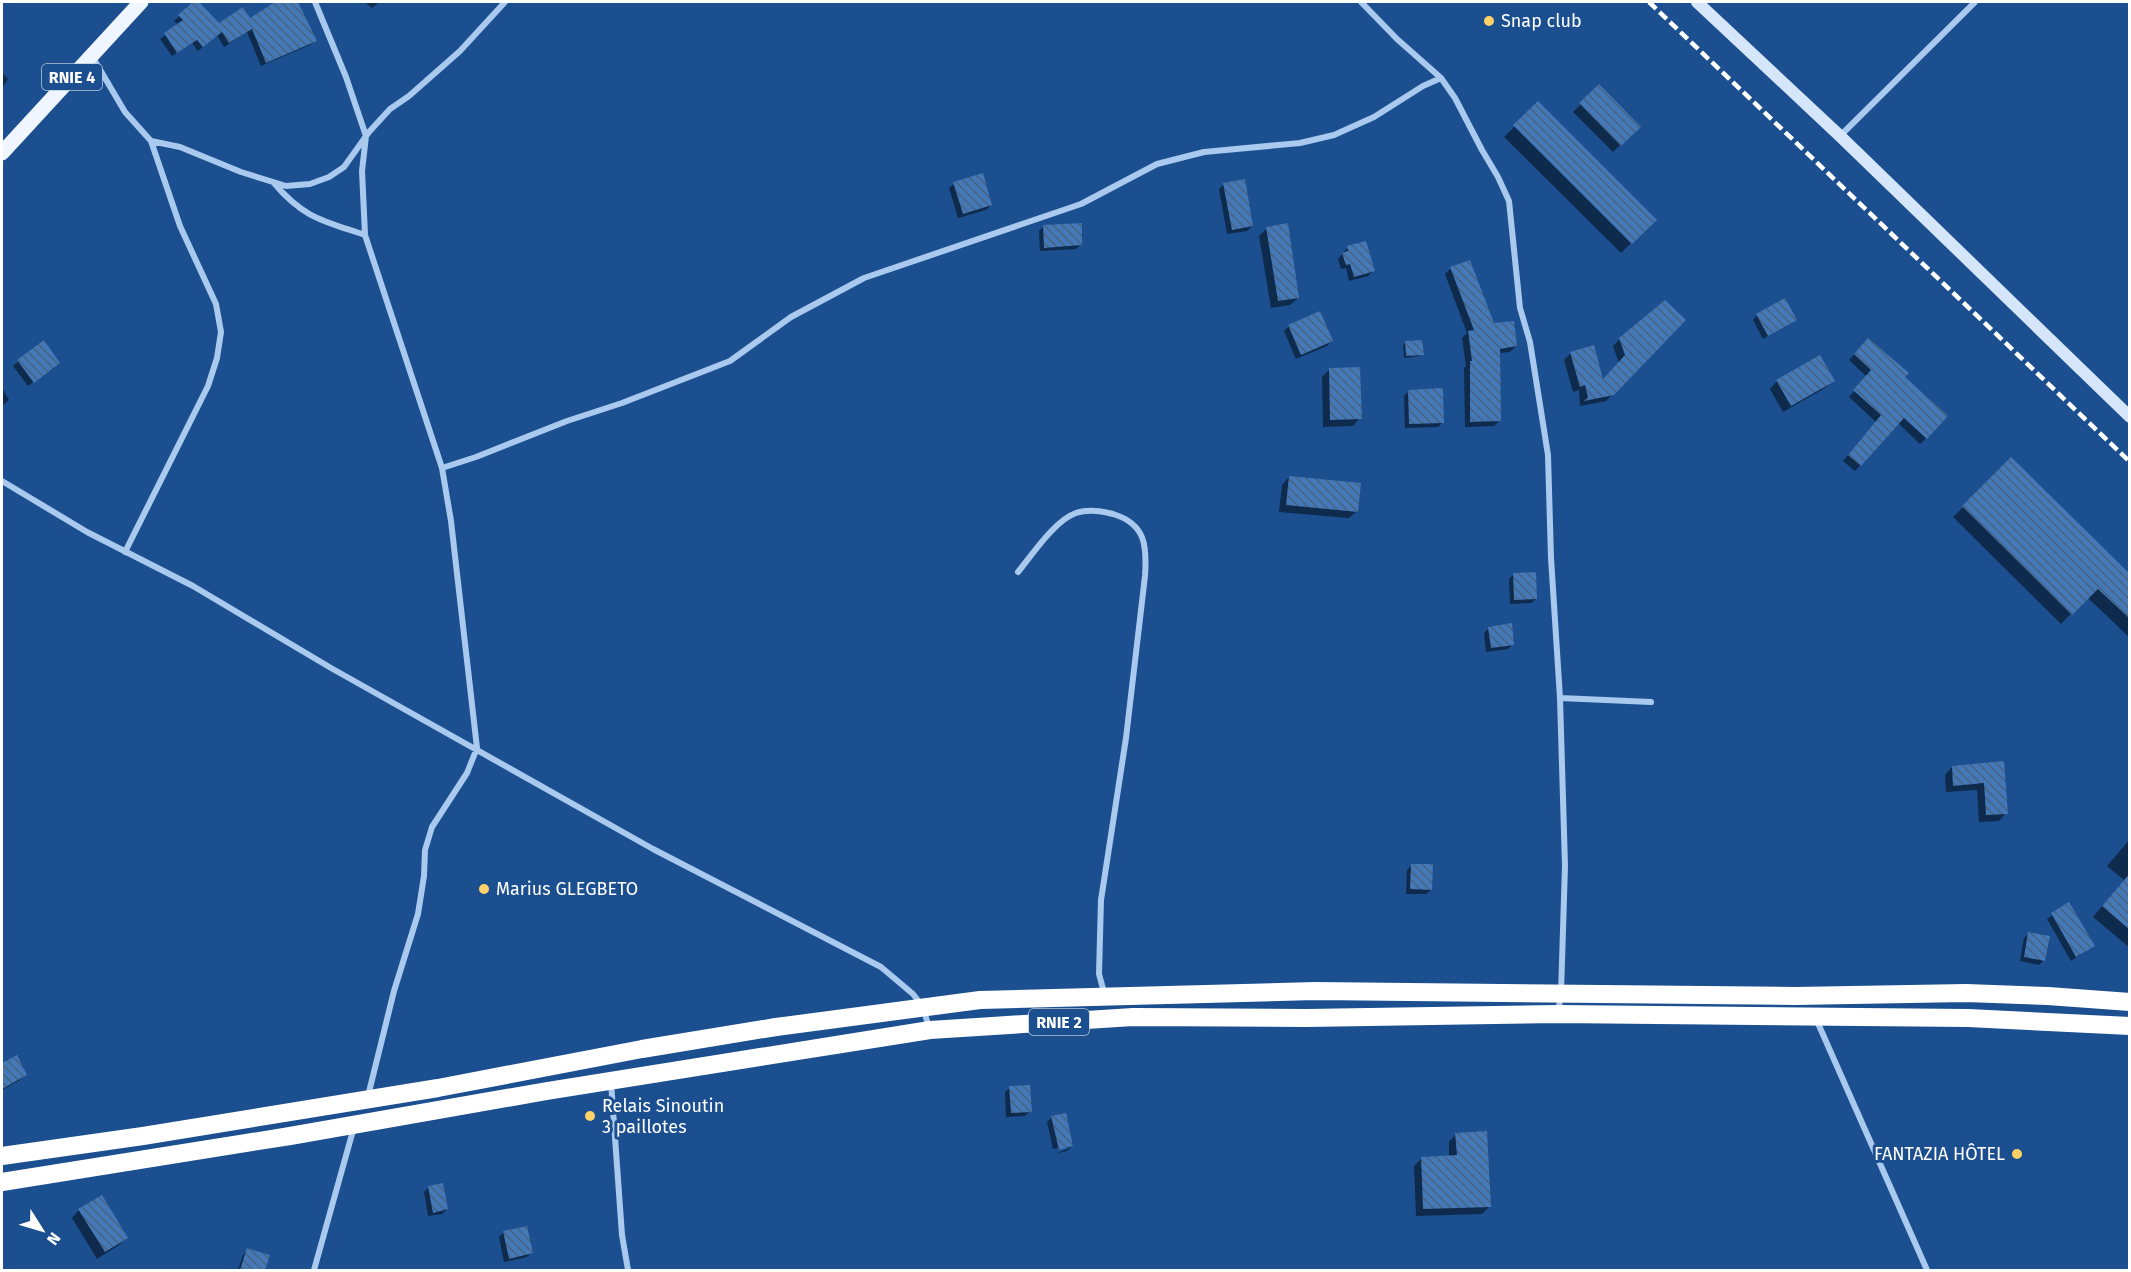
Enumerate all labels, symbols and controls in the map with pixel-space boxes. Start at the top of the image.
place label: Snap club [1501,10,1582,32]
marker: Snap club [1482,14,1496,28]
road number: RNIE 4 [42,64,102,90]
place label: Marius GLEGBETO [496,878,638,900]
marker: Marius GLEGBETO [477,882,491,896]
road number: RNIE 2 [1029,1009,1089,1035]
place label: Relais Sinoutin 3 paillotes [602,1095,724,1138]
marker: Relais Sinoutin 3 paillotes [583,1109,597,1123]
place label: FANTAZIA HÔTEL [1874,1143,2005,1165]
marker: FANTAZIA HÔTEL [2010,1147,2024,1161]
north arrow [12,1200,72,1260]
text: N [43,1229,64,1249]

